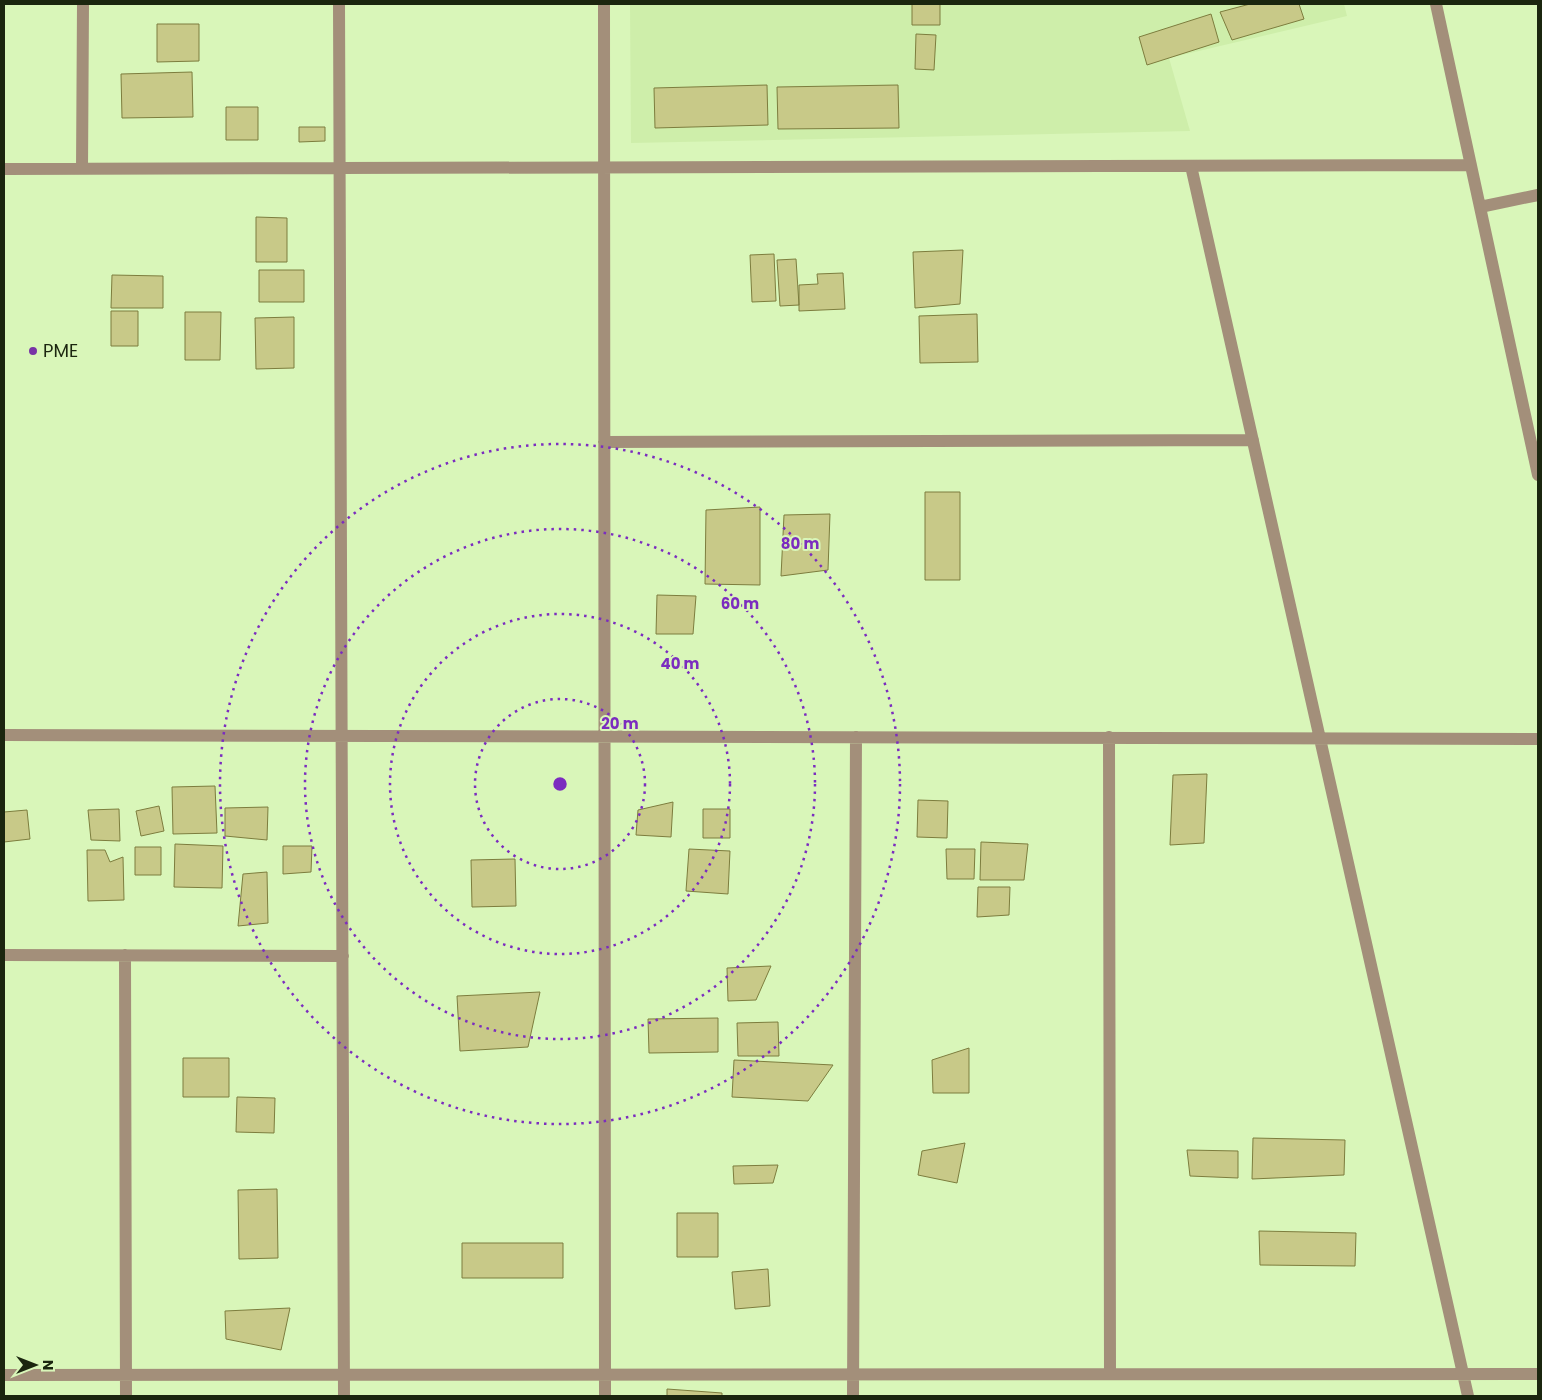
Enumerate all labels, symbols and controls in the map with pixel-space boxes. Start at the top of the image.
place label: PME [43,338,78,363]
marker: PME [27,345,39,357]
text: 80 m [781,533,819,554]
text: 60 m [721,593,759,614]
text: 40 m [660,653,700,674]
text: 20 m [601,713,639,734]
centre of rings [551,775,569,793]
north arrow [10,1340,60,1390]
text: N [38,1360,58,1370]

